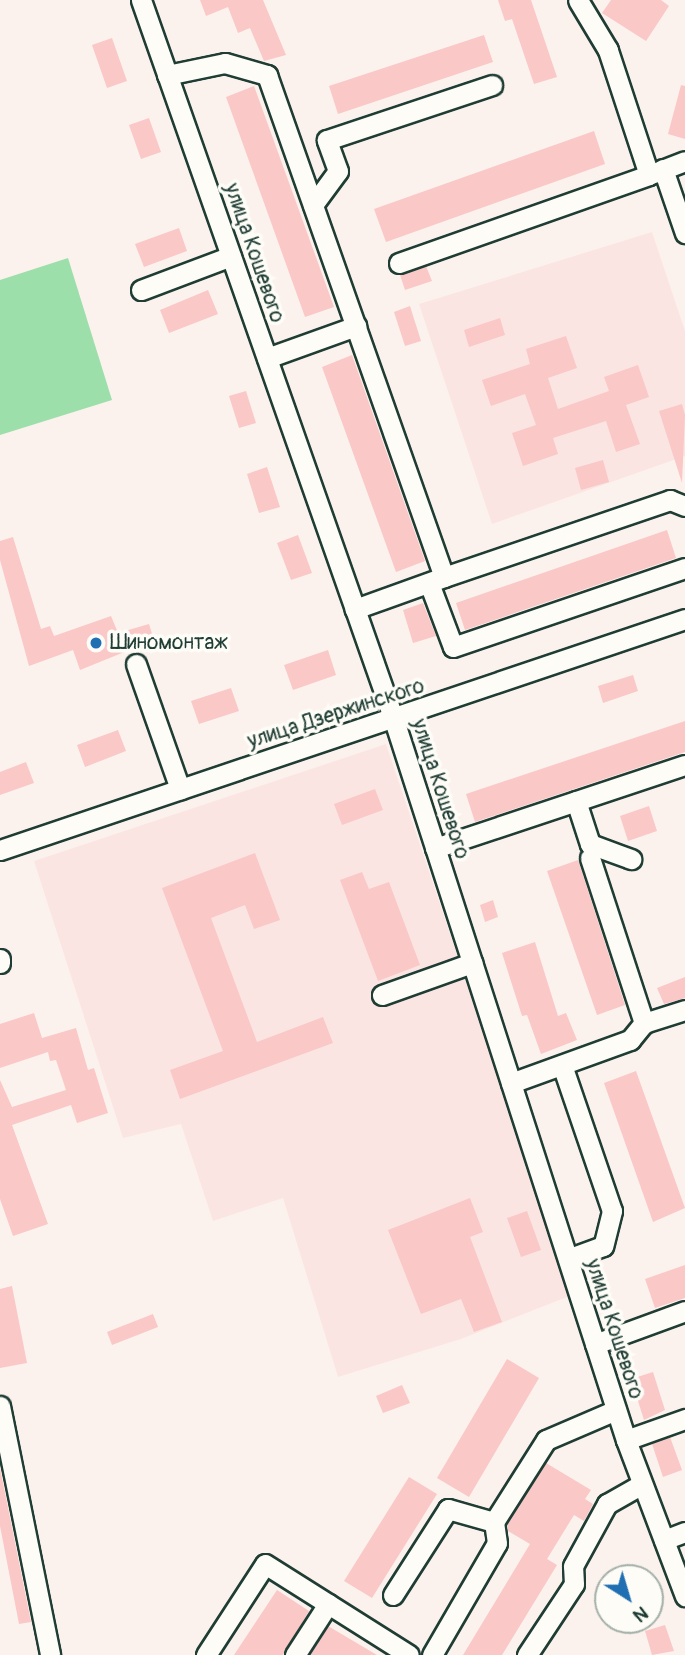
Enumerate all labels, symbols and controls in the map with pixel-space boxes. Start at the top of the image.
street label: улица Кошевого [218,180,290,326]
place label: Шиномонтаж [110,630,228,656]
marker: Шиномонтаж [88,635,104,651]
street label: улица Дзержинского [244,674,428,754]
street label: улица Кошевого [406,716,474,862]
street label: улица Кошевого [580,1256,648,1402]
north arrow [594,1564,664,1634]
text: N [628,1601,653,1628]

